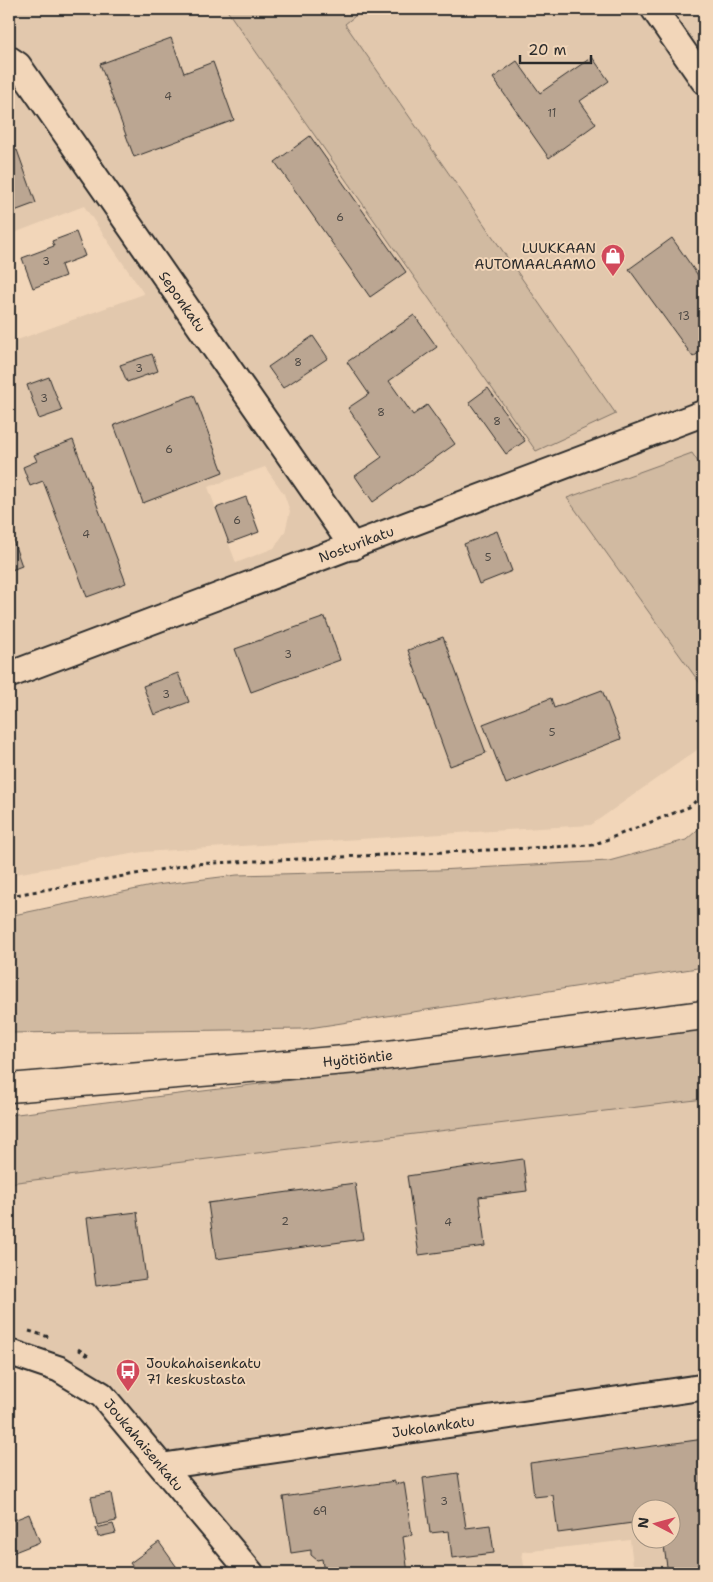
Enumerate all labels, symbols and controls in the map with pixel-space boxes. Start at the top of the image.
scale bar [520,32,592,64]
text: 20 m [528,40,567,60]
house number: 4 [164,89,172,104]
house number: 11 [548,106,556,121]
house number: 6 [336,210,344,225]
place label: LUUKKAAN AUTOMAALAAMO [474,239,596,273]
shop icon: LUUKKAAN AUTOMAALAAMO [600,243,626,277]
house number: 3 [42,254,50,269]
street label: Seponkatu [155,268,210,336]
house number: 13 [678,309,690,324]
house number: 8 [294,355,302,370]
house number: 3 [135,361,143,376]
house number: 3 [40,391,48,406]
house number: 8 [377,405,385,420]
house number: 8 [493,414,501,429]
house number: 6 [165,442,173,457]
house number: 6 [233,513,241,528]
street label: Nosturikatu [316,522,396,567]
house number: 4 [82,527,90,542]
house number: 5 [485,550,492,565]
house number: 3 [284,647,292,662]
house number: 3 [162,687,170,702]
house number: 5 [549,725,556,740]
street label: Hyötiöntie [322,1046,394,1071]
house number: 2 [281,1214,289,1229]
house number: 4 [444,1215,452,1230]
place label: Joukahaisenkatu 71 keskustasta [146,1354,261,1388]
bus stop icon: Joukahaisenkatu 71 keskustasta [115,1358,141,1392]
street label: Joukahaisenkatu [100,1395,188,1495]
street label: Jukolankatu [390,1412,476,1442]
house number: 3 [440,1494,448,1509]
north arrow [630,1500,680,1550]
house number: 69 [313,1504,327,1519]
text: N [634,1516,653,1529]

